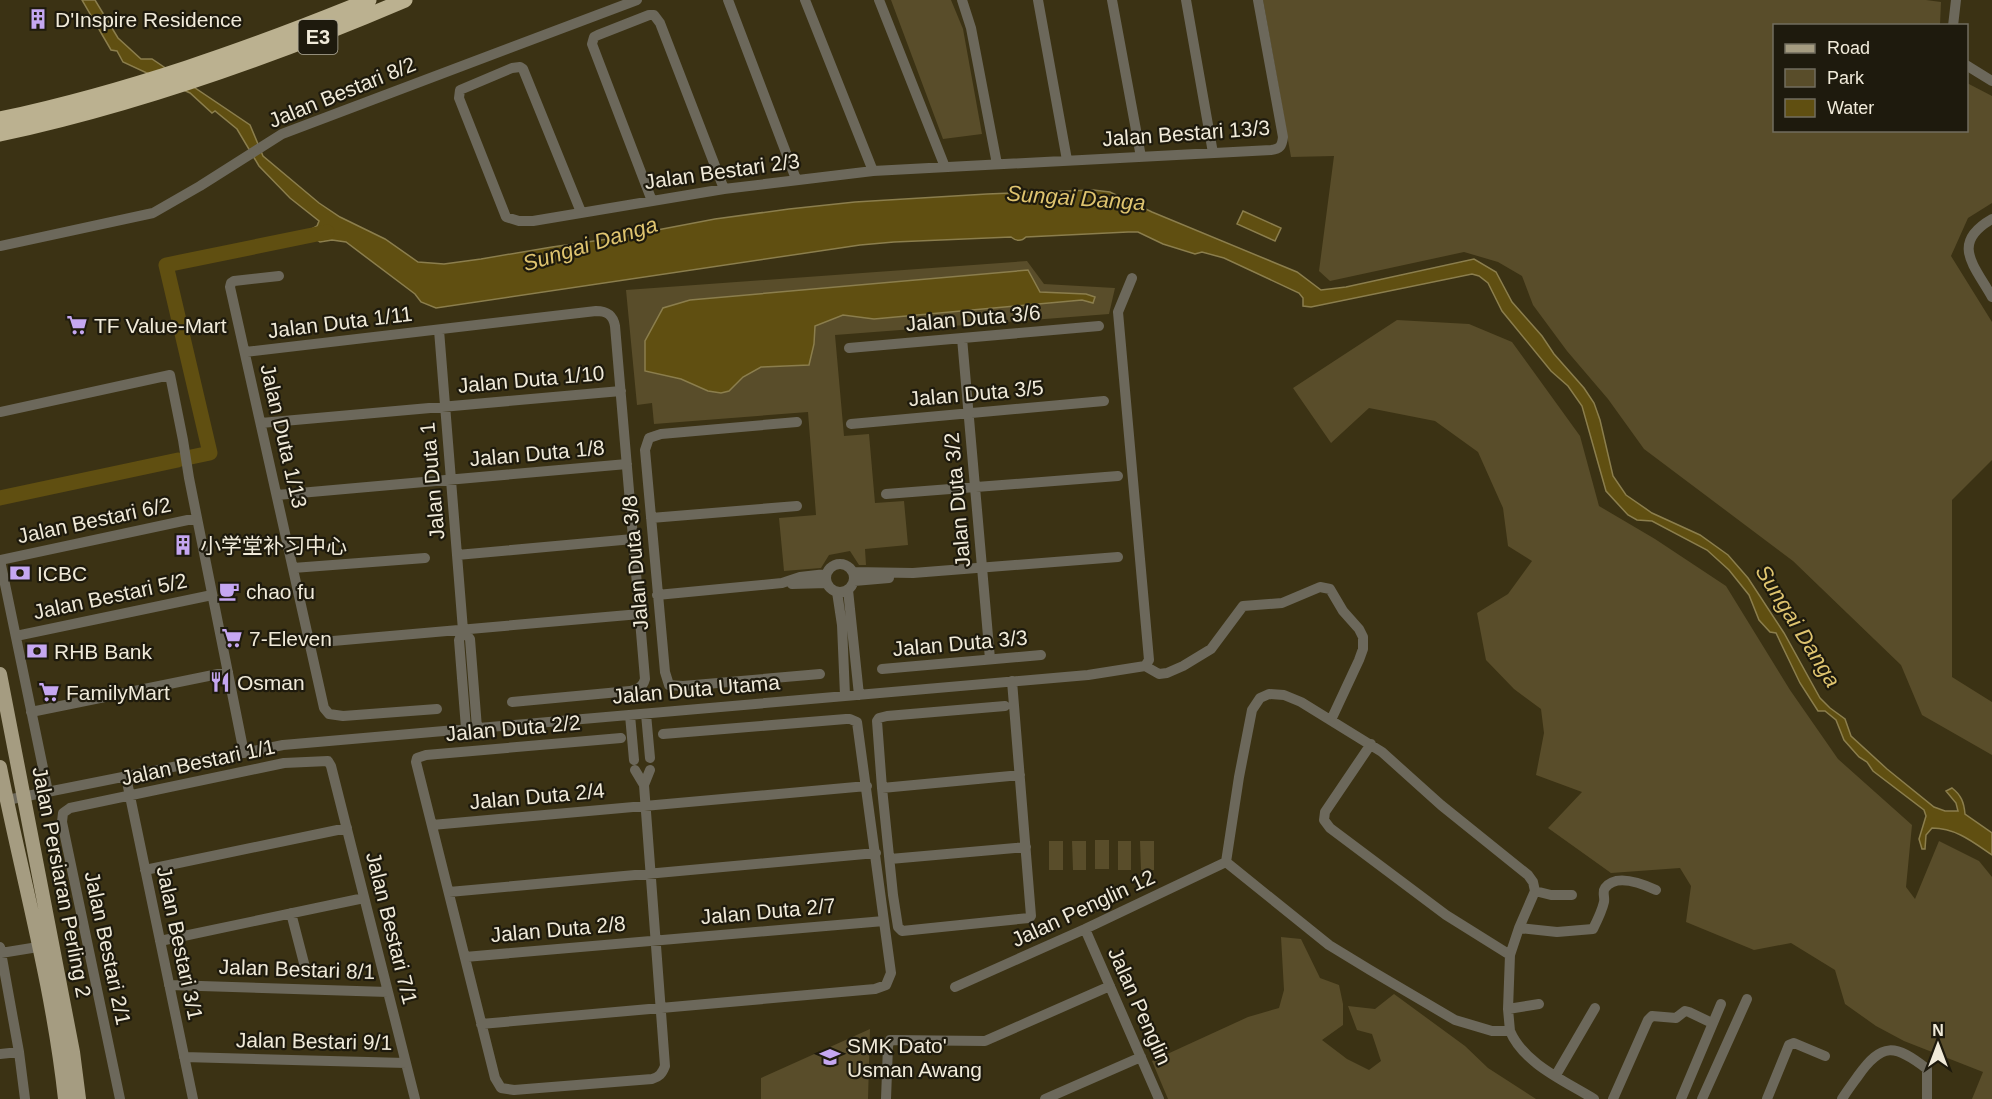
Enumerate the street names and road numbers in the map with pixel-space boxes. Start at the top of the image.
road number: E3 [298,20,338,54]
street label: Jalan Bestari 8/2 [265,52,419,132]
street label: Jalan Bestari 13/3 [1101,116,1271,150]
street label: Jalan Bestari 2/3 [643,149,801,193]
street label: Jalan Duta 3/6 [905,301,1041,335]
street label: Jalan Duta 1/11 [266,302,414,342]
street label: Jalan Duta 1/10 [457,361,605,397]
street label: Jalan Duta 1/13 [256,362,312,510]
street label: Jalan Duta 3/5 [908,376,1044,410]
street label: Jalan Duta 1 [415,421,449,541]
street label: Jalan Duta 3/2 [940,432,974,568]
street label: Jalan Duta 1/8 [469,436,605,470]
street label: Jalan Bestari 6/2 [15,492,173,548]
street label: Jalan Duta 3/8 [618,495,652,631]
street label: Jalan Bestari 5/2 [31,568,189,624]
street label: Jalan Duta 3/3 [892,626,1028,660]
street label: Jalan Duta Utama [611,670,781,708]
street label: Jalan Duta 2/2 [445,711,581,745]
street label: Jalan Bestari 1/1 [119,734,277,790]
street label: Jalan Persiaran Perling 2 [28,765,96,999]
street label: Jalan Duta 2/4 [469,779,606,813]
street label: Jalan Bestari 7/1 [362,849,422,1007]
street label: Jalan Bestari 3/1 [152,864,208,1022]
street label: Jalan Penglin 12 [1008,865,1158,951]
street label: Jalan Bestari 2/1 [80,869,136,1027]
street label: Jalan Duta 2/7 [700,894,836,928]
street label: Jalan Duta 2/8 [490,912,626,946]
street label: Jalan Penglin [1104,944,1176,1068]
street label: Jalan Bestari 8/1 [218,955,376,983]
street label: Jalan Bestari 9/1 [236,1028,392,1054]

